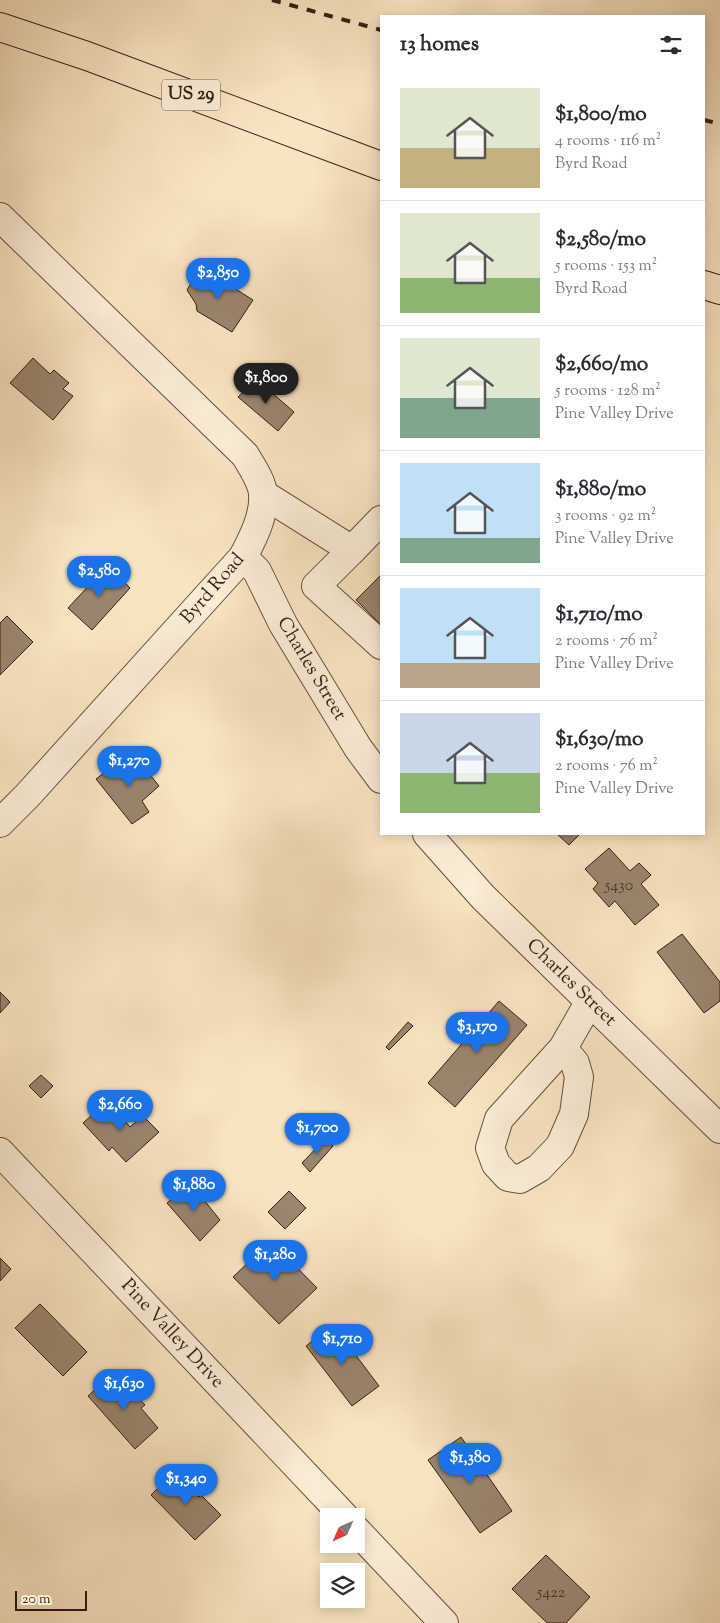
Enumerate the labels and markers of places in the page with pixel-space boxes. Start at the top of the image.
pin: $2,850 [177,258,259,300]
pin: $1,800 [225,362,307,405]
pin: $2,580 [58,556,140,598]
pin: $1,270 [88,746,170,788]
pin: $3,170 [436,1012,518,1054]
pin: $2,660 [79,1090,161,1132]
pin: $1,700 [276,1112,358,1155]
pin: $1,880 [153,1170,235,1212]
pin: $1,280 [234,1240,316,1282]
pin: $1,710 [301,1324,383,1366]
pin: $1,630 [83,1368,165,1411]
pin: $1,380 [429,1442,511,1485]
pin: $1,340 [145,1464,227,1506]

